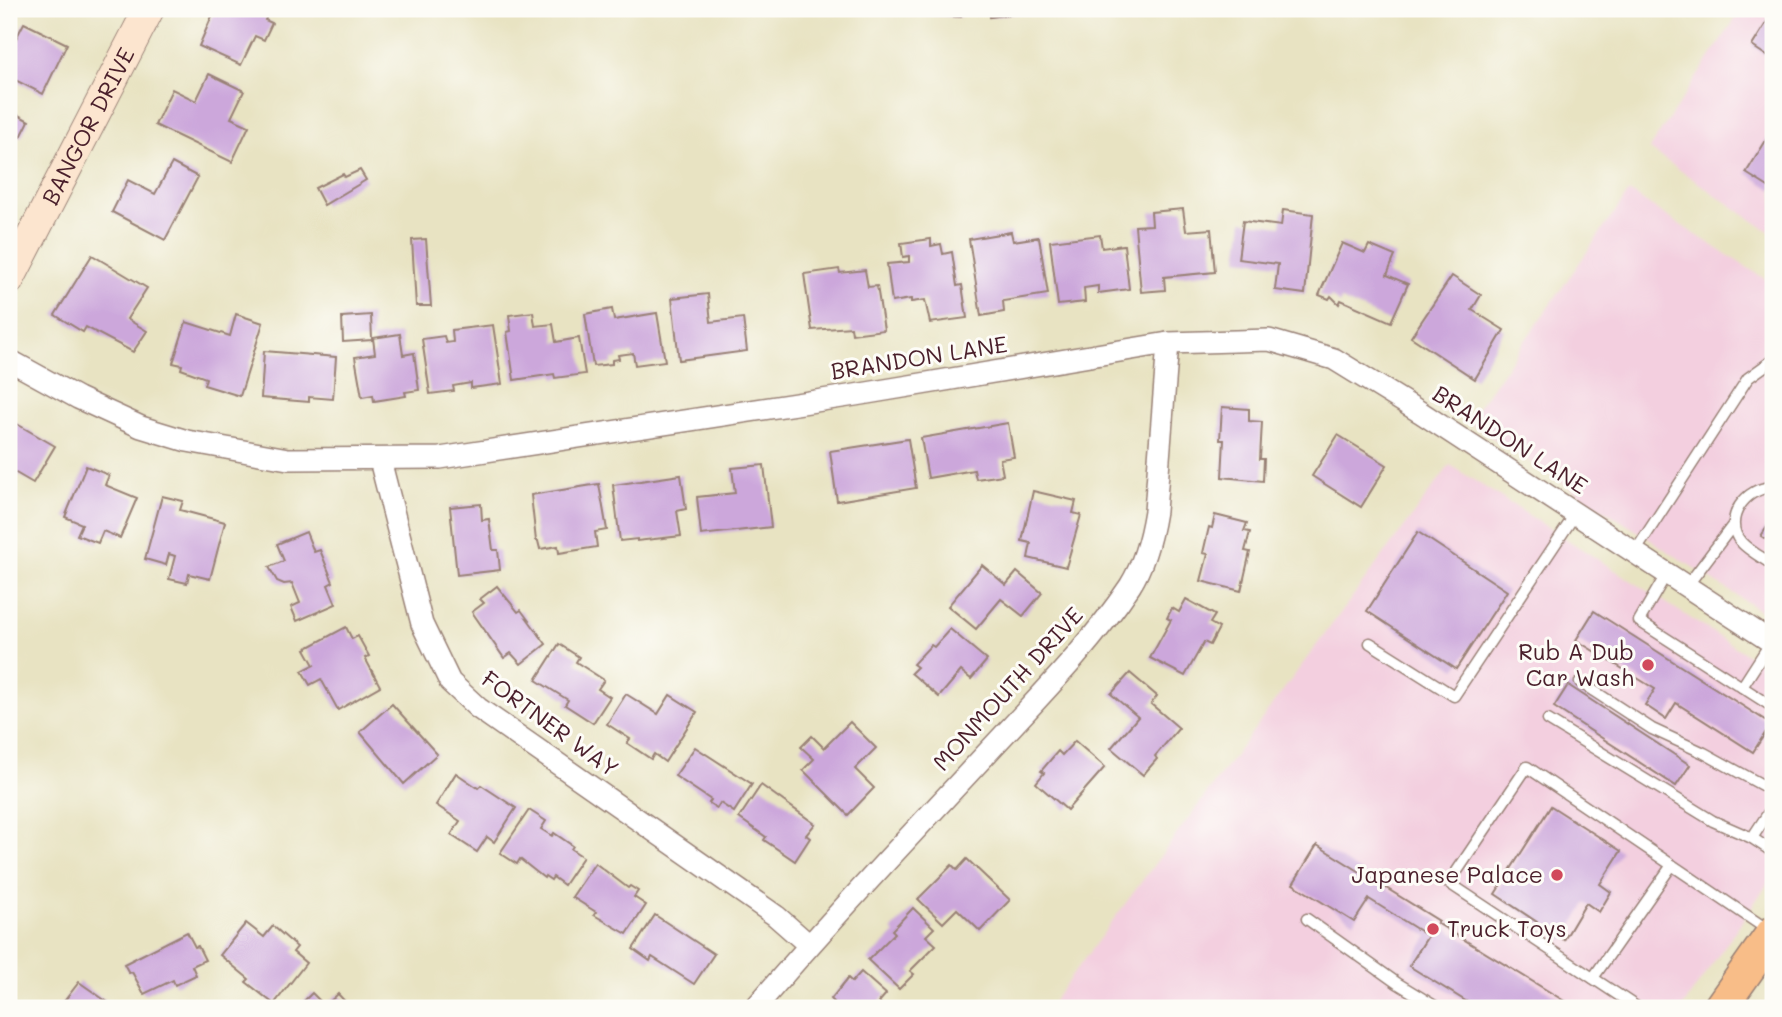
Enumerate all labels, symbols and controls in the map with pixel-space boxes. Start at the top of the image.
street label: BANGOR DRIVE [34,42,141,210]
street label: BRANDON LANE [828,328,1009,386]
street label: BRANDON LANE [1428,378,1594,500]
street label: MONMOUTH DRIVE [926,600,1089,777]
place label: Rub A Dub Car Wash [1518,636,1634,692]
marker: Rub A Dub Car Wash [1640,657,1656,673]
street label: FORTNER WAY [476,663,625,783]
place label: Japanese Palace [1352,859,1543,889]
marker: Japanese Palace [1549,867,1565,883]
place label: Truck Toys [1447,913,1567,943]
marker: Truck Toys [1425,921,1441,937]

